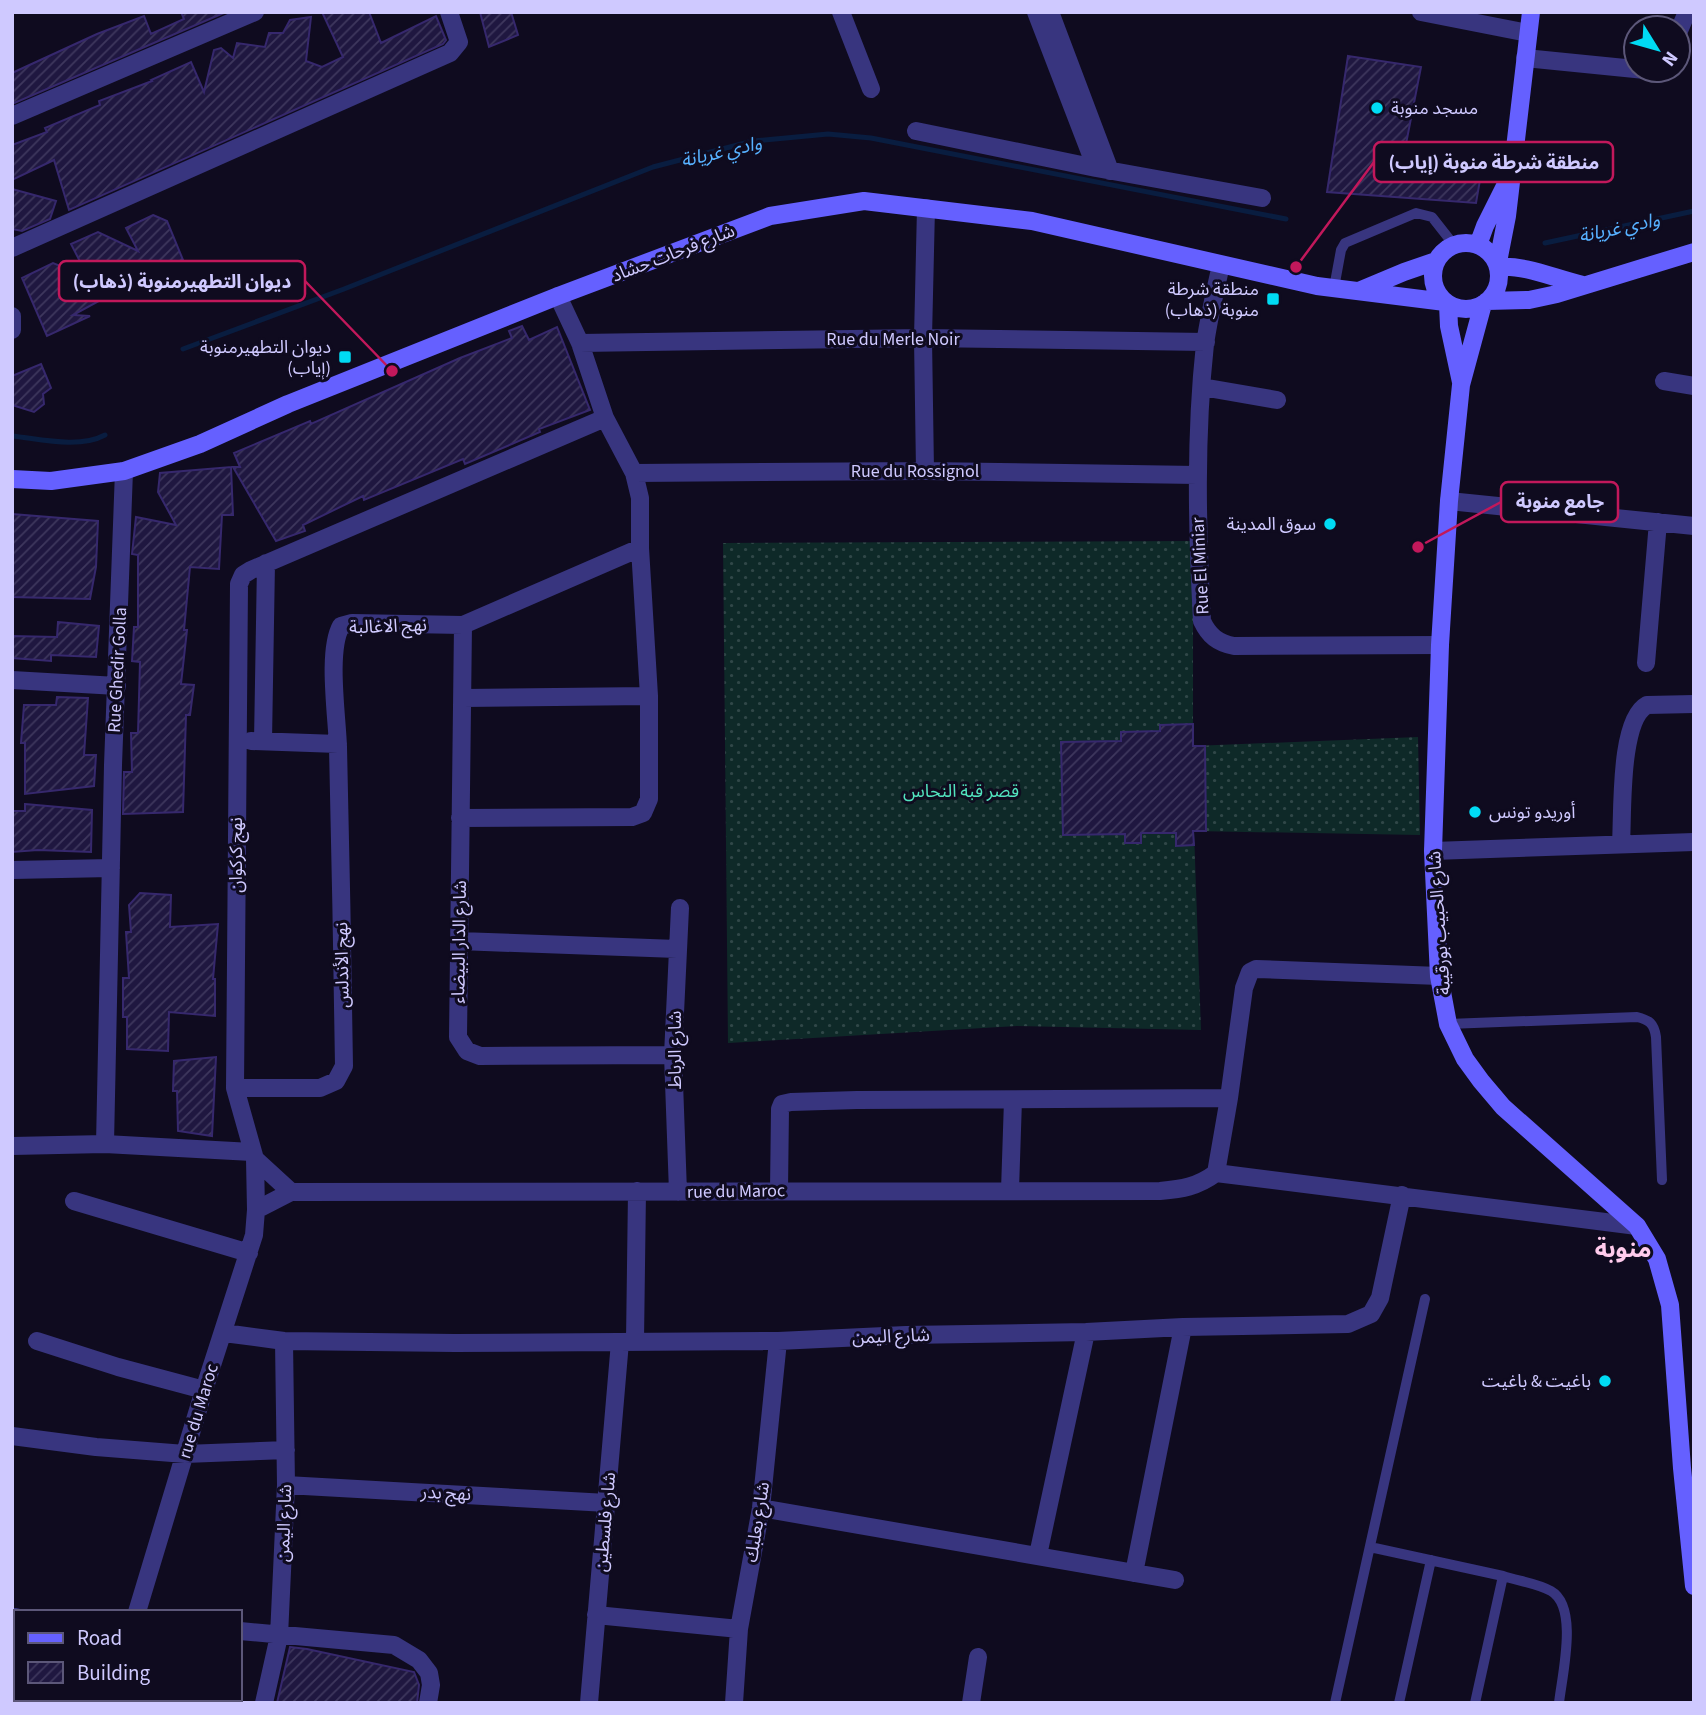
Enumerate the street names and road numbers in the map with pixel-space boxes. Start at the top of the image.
street label: شارع فرحات حشاد [608,218,739,289]
street label: Rue du Merle Noir [826,327,960,352]
street label: Rue du Rossignol [851,459,979,484]
street label: Rue El Miniar [1185,516,1216,615]
street label: Rue Ghedir Golla [102,607,133,733]
street label: نهج الاغالبة [349,613,427,640]
street label: نهج كركوان [224,817,249,893]
street label: شارع الحبيب بورقيبة [1422,850,1458,996]
street label: شارع الدار البيضاء [446,880,474,1004]
street label: نهج الأندلس [329,922,356,1008]
street label: شارع الرباط [663,1011,689,1089]
street label: rue du Maroc [687,1178,785,1205]
street label: شارع اليمن [852,1323,930,1351]
street label: rue du Maroc [172,1361,225,1462]
street label: شارع فلسطين [589,1471,623,1573]
street label: نهج بدر [419,1480,472,1507]
street label: شارع بعلبك [739,1480,777,1564]
street label: شارع اليمن [271,1484,299,1562]

